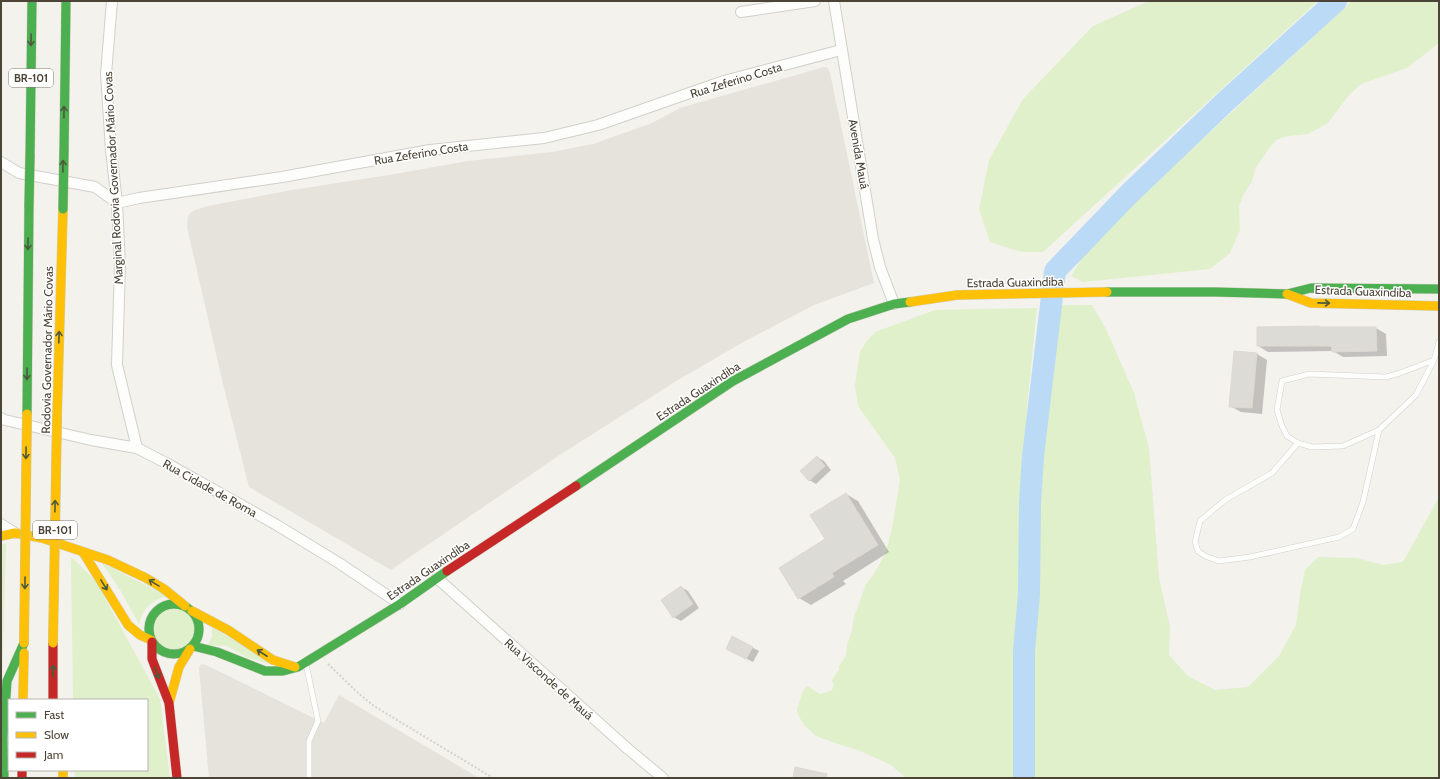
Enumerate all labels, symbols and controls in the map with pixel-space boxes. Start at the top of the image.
one-way arrow [27,33,35,46]
street label: Rua Zeferino Costa [688,59,784,101]
road number: BR-101 [9,69,53,87]
street label: Marginal Rodovia Governador Mário Covas [100,71,126,285]
one-way arrow [60,106,68,119]
street label: Avenida Mauá [845,118,873,190]
street label: Rua Zeferino Costa [373,138,469,168]
one-way arrow [60,160,67,173]
one-way arrow [24,237,32,250]
street label: Rodovia Governador Mário Covas [38,266,56,434]
street label: Estrada Guaxindiba [966,274,1064,290]
street label: Estrada Guaxindiba [1314,282,1412,300]
one-way arrow [1317,299,1330,307]
one-way arrow [55,331,63,344]
street label: Estrada Guaxindiba [653,358,743,424]
one-way arrow [23,367,31,380]
one-way arrow [22,446,30,459]
street label: Rua Cidade de Roma [160,456,260,520]
one-way arrow [51,500,59,513]
road number: BR-101 [33,521,77,539]
street label: Estrada Guaxindiba [384,537,473,603]
one-way arrow [21,576,29,589]
one-way arrow [148,578,160,586]
one-way arrow [100,579,108,590]
street label: Rua Visconde de Mauá [501,635,597,723]
one-way arrow [257,649,268,657]
one-way arrow [49,665,57,678]
one-way arrow [153,667,161,679]
legend [8,699,148,771]
text: Fast [44,707,64,722]
text: Slow [44,727,69,742]
text: Jam [43,747,63,762]

